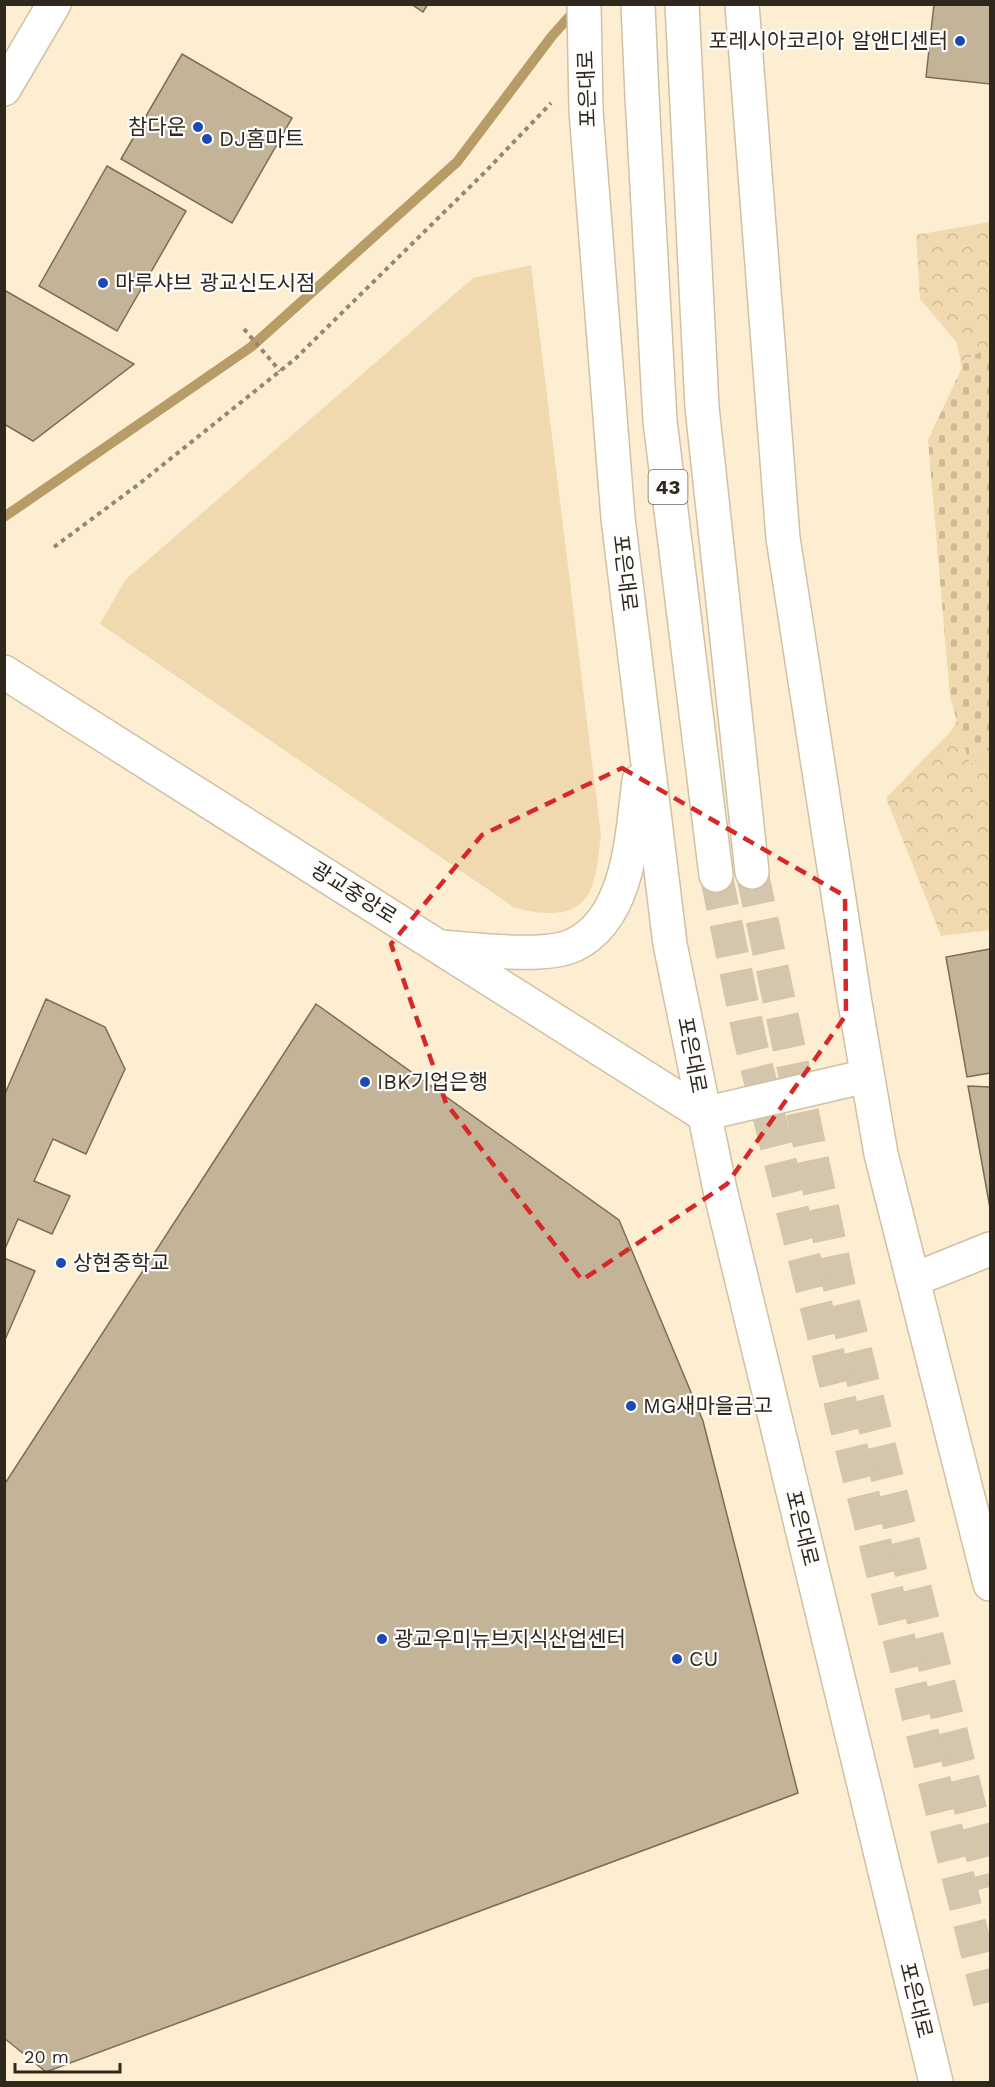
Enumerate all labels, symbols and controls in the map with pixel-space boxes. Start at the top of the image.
place label: 포레시아코리아 알앤디센터 [709,28,948,53]
marker: 포레시아코리아 알앤디센터 [953,34,967,48]
street label: 포은대로 [573,50,600,128]
place label: 참다운 [128,114,186,139]
marker: 참다운 [191,120,205,134]
place label: DJ홈마트 [219,126,304,151]
marker: DJ홈마트 [200,132,214,146]
place label: 마루샤브 광교신도시점 [115,270,315,295]
marker: 마루샤브 광교신도시점 [96,276,110,290]
road number: 43 [648,470,688,504]
street label: 포은대로 [608,533,643,613]
street label: 광교중앙로 [307,856,402,929]
street label: 포은대로 [673,1015,712,1095]
place label: IBK기업은행 [377,1069,488,1094]
marker: IBK기업은행 [358,1075,372,1089]
place label: 상현중학교 [73,1250,170,1275]
marker: 상현중학교 [54,1256,68,1270]
place label: MG새마을금고 [643,1393,773,1418]
marker: MG새마을금고 [624,1399,638,1413]
street label: 포은대로 [781,1487,824,1568]
place label: 광교우미뉴브지식산업센터 [394,1626,626,1651]
marker: 광교우미뉴브지식산업센터 [375,1632,389,1646]
place label: CU [689,1646,718,1671]
marker: CU [670,1652,684,1666]
street label: 포은대로 [895,1959,938,2040]
scale bar [15,2036,120,2074]
text: 20 m [24,2046,69,2067]

